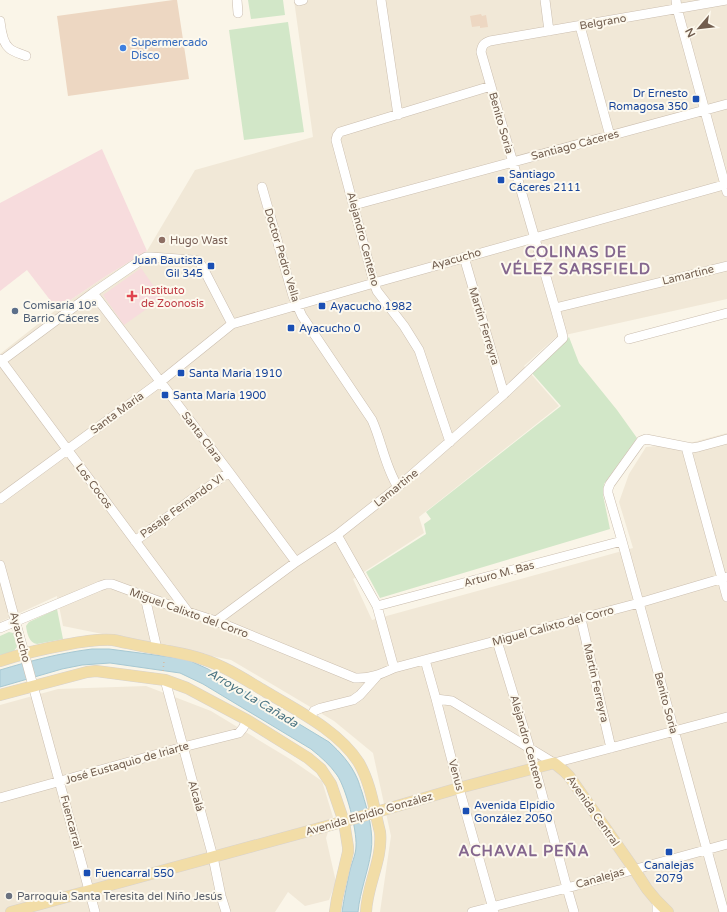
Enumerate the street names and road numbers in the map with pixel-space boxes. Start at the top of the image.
street label: Belgrano [579,11,628,33]
street label: Benito Soria [486,91,516,155]
street label: Santiago Cáceres [530,127,620,163]
street label: Alejandro Centeno [344,190,382,288]
street label: Doctor Pedro Vella [262,207,302,303]
street label: Ayacucho [429,246,483,272]
street label: Lamartine [661,262,715,288]
street label: Martín Ferreyra [466,285,502,367]
street label: Santa María [88,389,146,437]
street label: Santa Clara [179,409,225,465]
street label: Los Cocos [73,461,115,511]
street label: Lamartine [371,466,421,510]
street label: Pasaje Fernando VI [138,471,226,541]
street label: Arturo M. Bas [462,558,536,590]
street label: Miguel Calixto del Corro [128,585,250,641]
street label: Miguel Calixto del Corro [491,603,616,649]
street label: Ayacucho [7,610,33,664]
street label: Martín Ferreyra [581,642,611,724]
street label: Benito Soria [652,671,680,735]
street label: Alejandro Centeno [507,693,547,791]
street label: José Eustaquio de Iriarte [64,739,190,787]
street label: Venus [446,758,466,792]
street label: Avenida Central [564,773,622,849]
street label: Alcalá [185,779,207,813]
street label: Avenida Elpidio González [304,789,435,838]
street label: Fuencarral [58,794,84,850]
street label: Canalejas [574,865,626,891]

